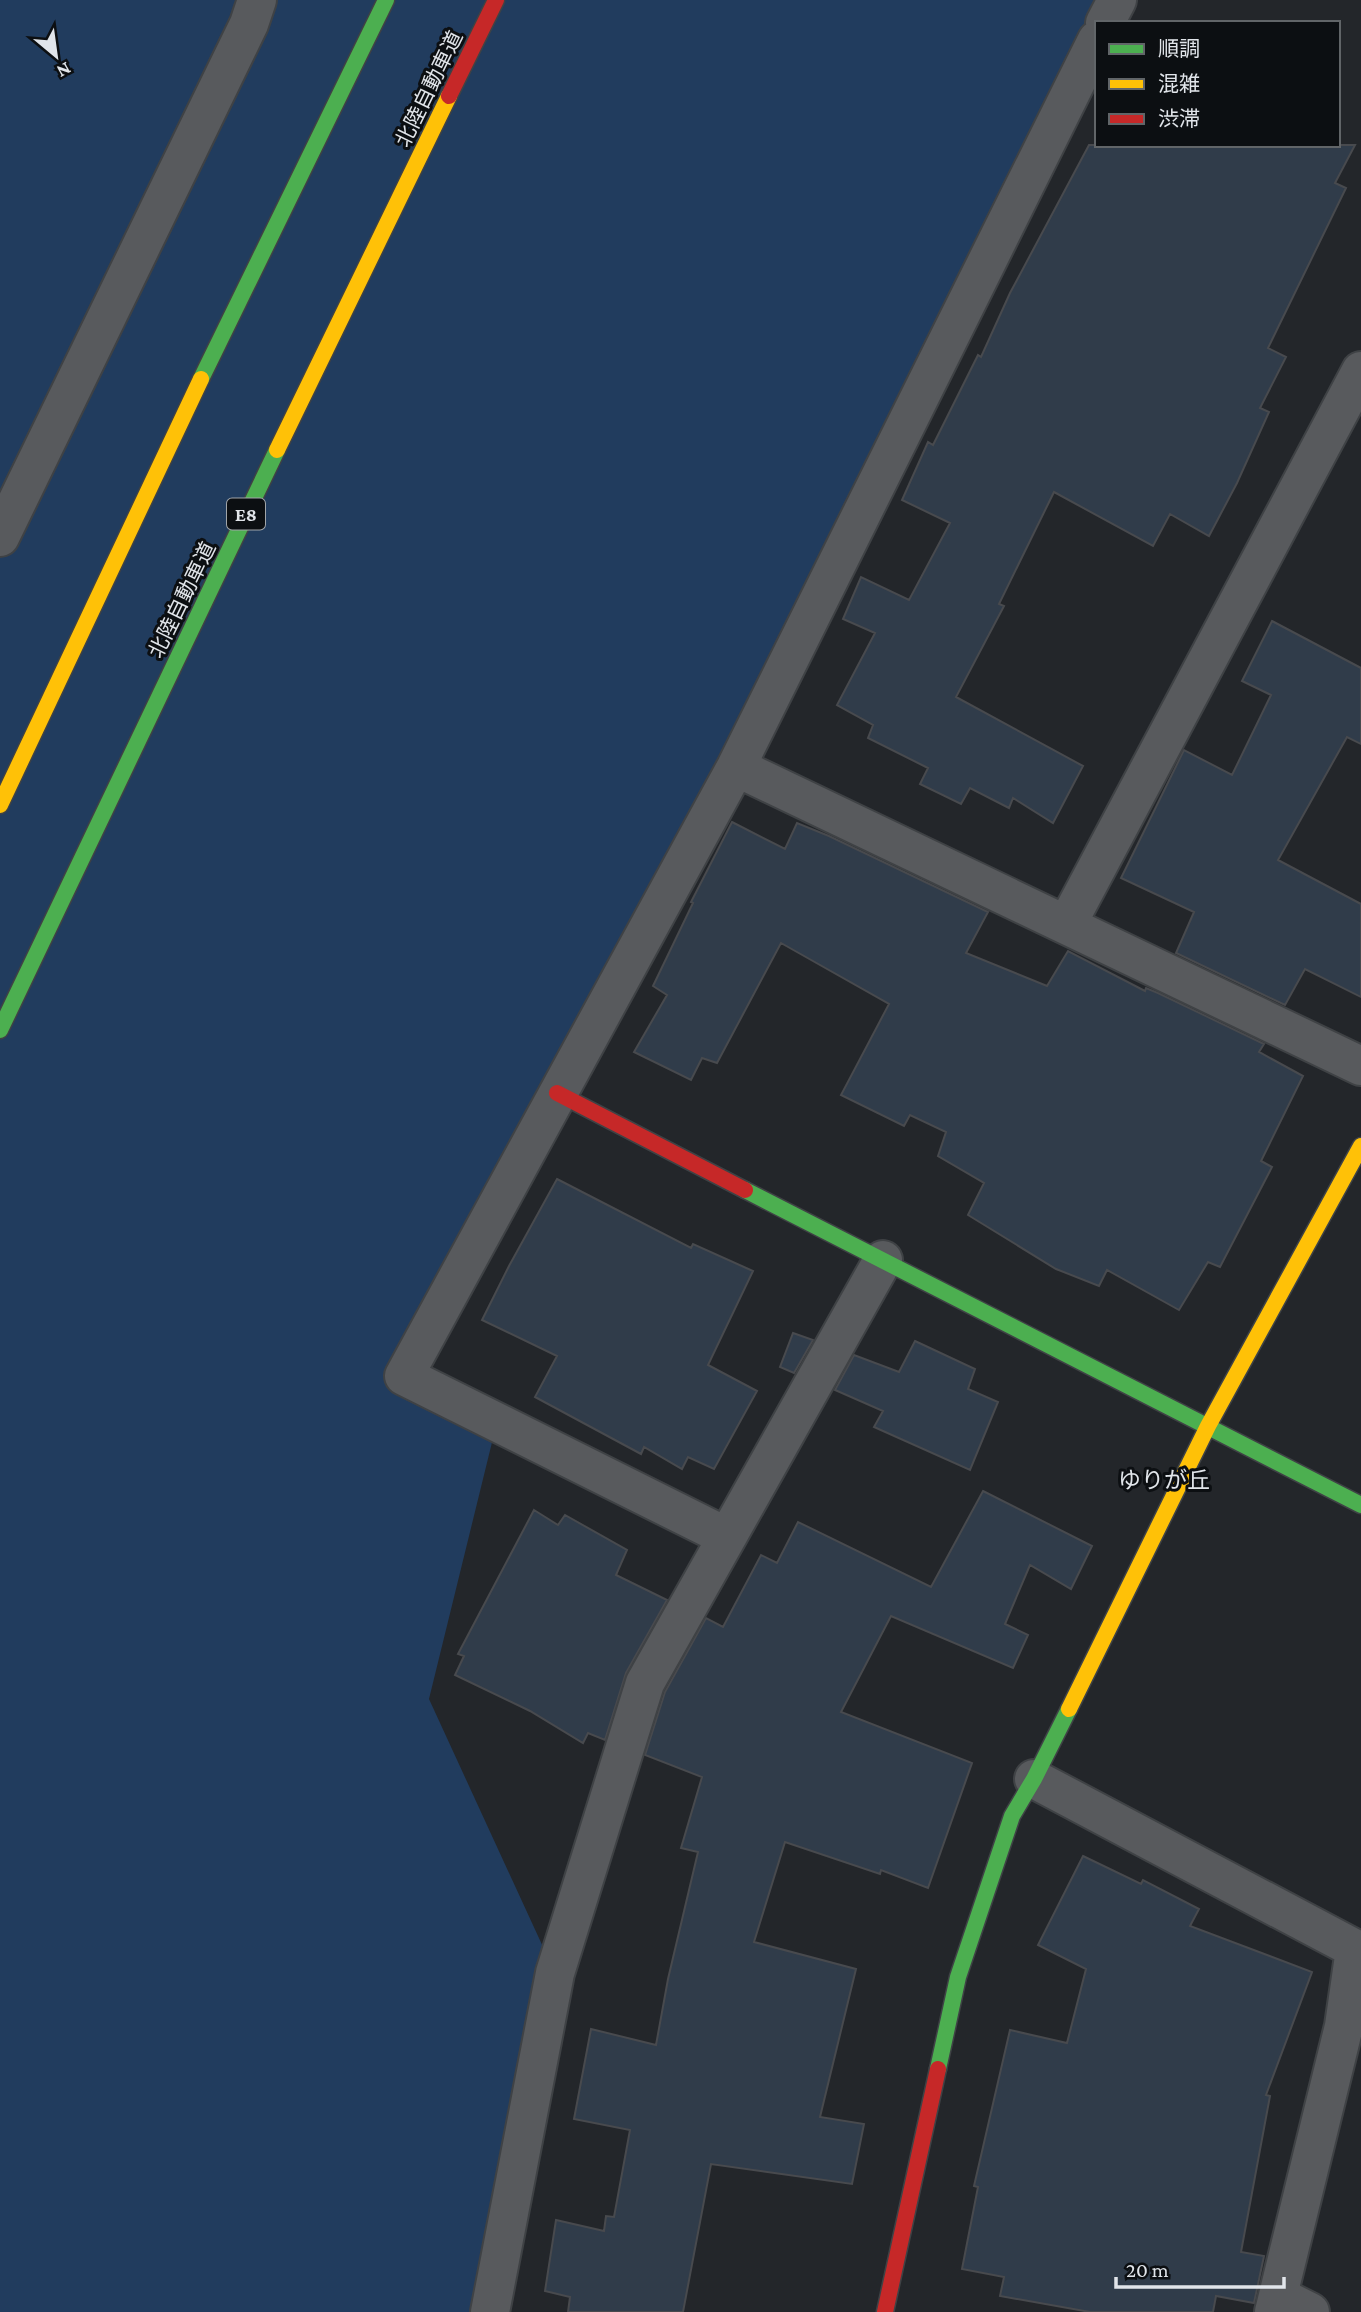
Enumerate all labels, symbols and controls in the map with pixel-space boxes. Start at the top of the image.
north arrow [21,21,91,91]
legend [1095,21,1340,147]
street label: 北陸自動車道 [391,27,467,151]
text: 順調 [1158,37,1200,61]
text: N [53,58,75,83]
text: 混雑 [1158,72,1200,96]
text: 渋滞 [1158,107,1200,131]
road number: E8 [227,499,265,530]
street label: 北陸自動車道 [144,538,220,662]
district label: ゆりが丘 [1118,1467,1210,1493]
scale bar [1116,2246,1284,2290]
text: 20 m [1126,2258,1169,2282]

